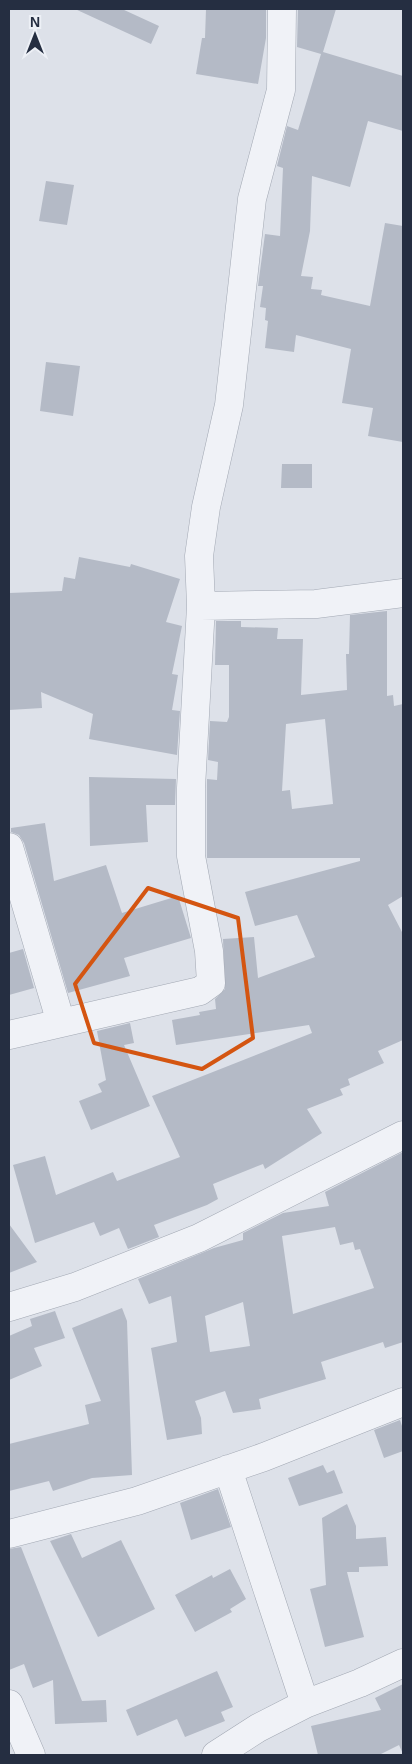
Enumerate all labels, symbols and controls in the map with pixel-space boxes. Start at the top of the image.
north arrow [10,10,60,60]
text: N [30,14,40,30]

